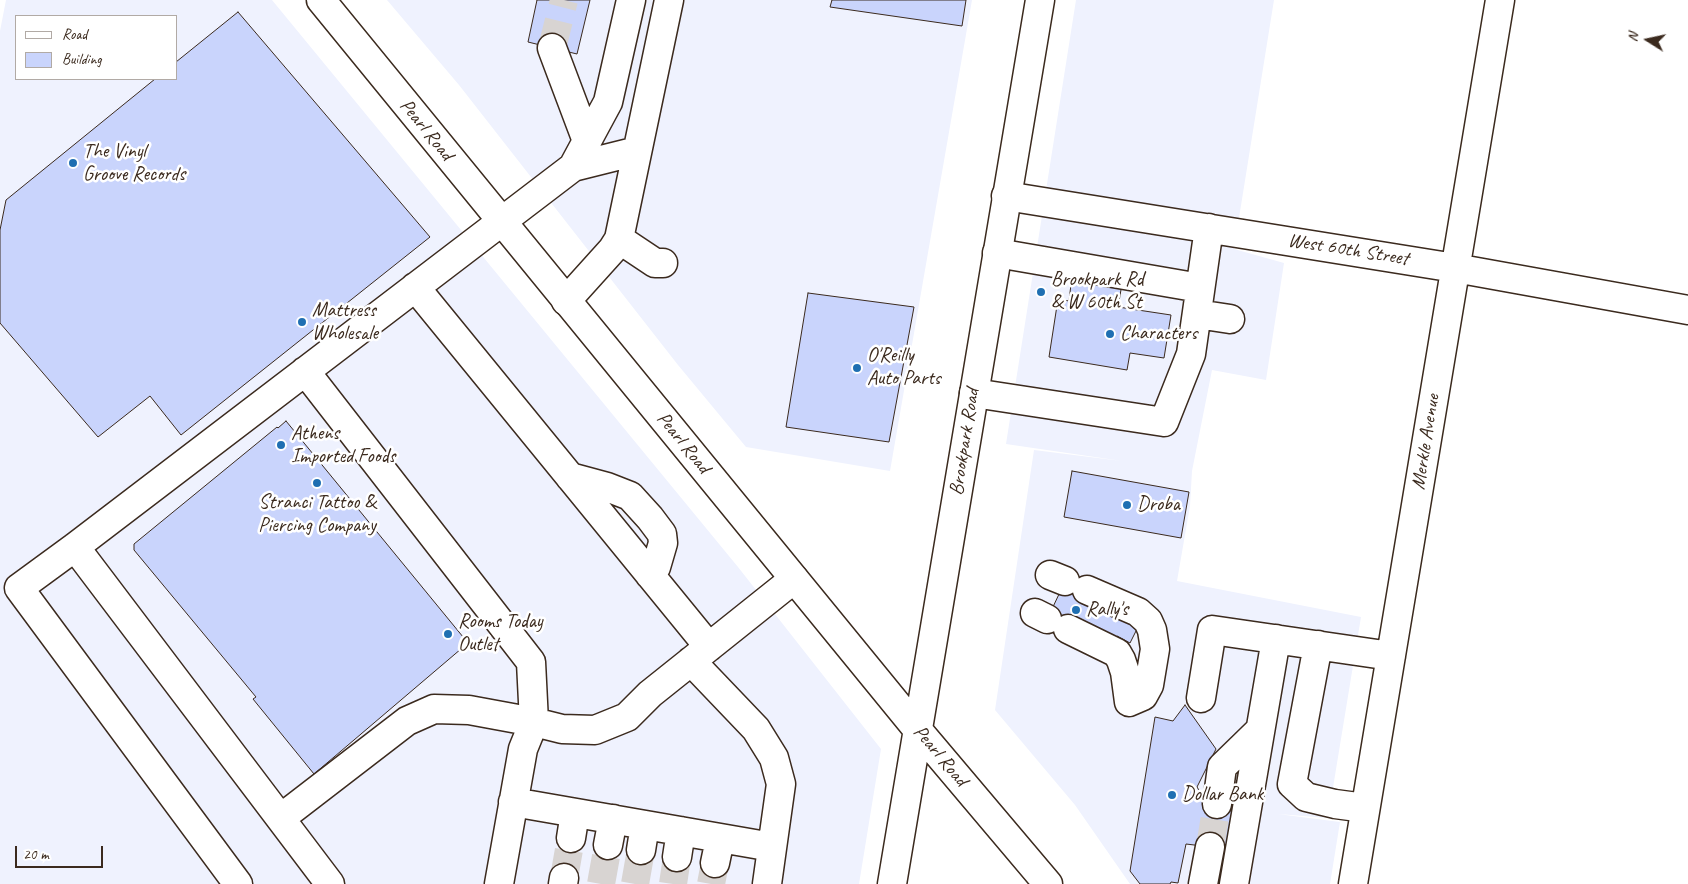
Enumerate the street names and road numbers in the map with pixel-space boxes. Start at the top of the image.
street label: Pearl Road [394,94,458,166]
street label: West 60th Street [1286,229,1410,271]
street label: Brookpark Road [945,387,985,497]
street label: Merkle Avenue [1407,393,1445,491]
street label: Pearl Road [651,407,715,479]
street label: Pearl Road [908,721,972,791]

